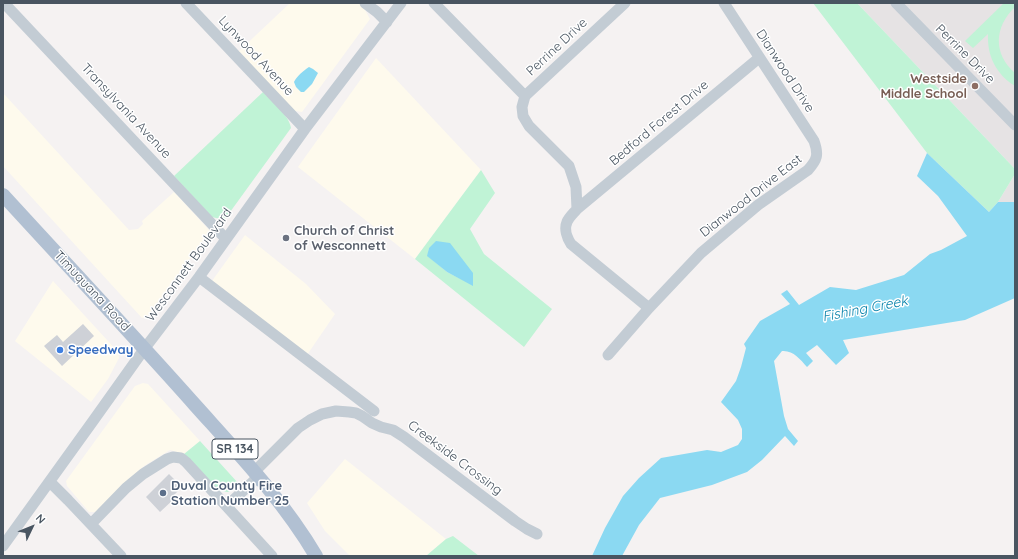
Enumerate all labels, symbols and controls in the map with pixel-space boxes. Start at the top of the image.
street label: Lynwood Avenue [215,13,297,99]
street label: Perrine Drive [523,15,591,79]
street label: Perrine Drive [932,21,998,87]
street label: Dianwood Drive [752,27,818,115]
street label: Transylvania Avenue [78,60,174,162]
place label: Westside Middle School [880,71,967,102]
street label: Bedford Forest Drive [606,77,712,169]
marker: Westside Middle School [970,81,980,91]
street label: Dianwood Drive East [697,151,805,241]
street label: Wesconnett Boulevard [143,205,235,325]
place label: Church of Christ of Wesconnett [294,223,394,254]
marker: Church of Christ of Wesconnett [281,233,291,243]
street label: Timuquana Road [51,248,133,334]
water label: Fishing Creek [821,292,909,326]
place label: Speedway [68,342,133,358]
marker: Speedway [55,345,65,355]
street label: Creekside Crossing [405,417,505,499]
road number: SR 134 [212,439,258,459]
place label: Duval County Fire Station Number 25 [171,478,289,509]
marker: Duval County Fire Station Number 25 [158,488,168,498]
north arrow [12,507,52,547]
text: N [33,511,49,527]

